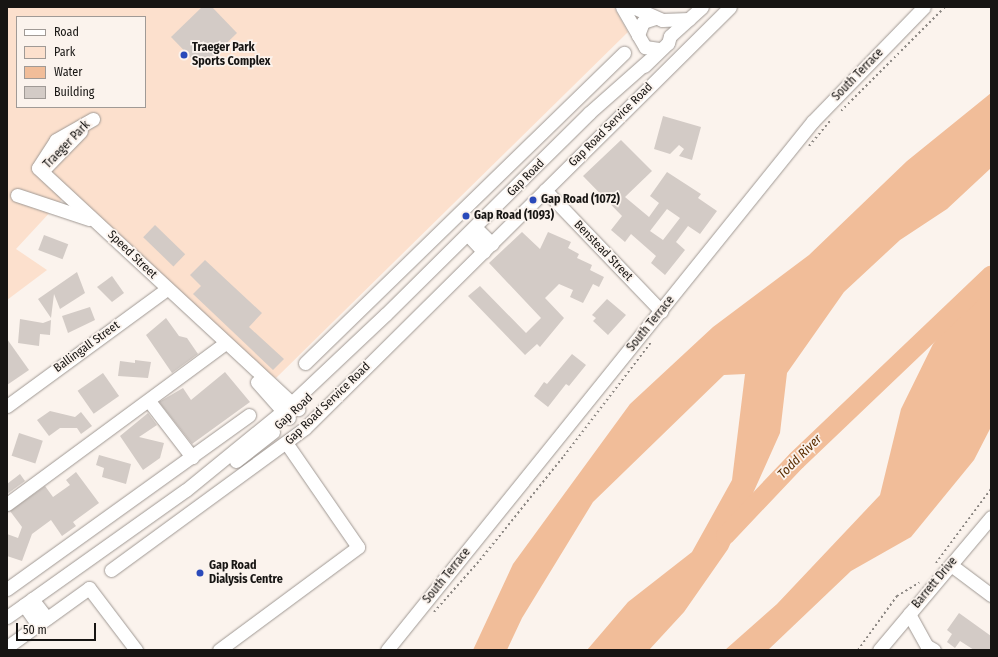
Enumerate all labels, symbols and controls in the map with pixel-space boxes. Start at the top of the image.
legend [16,16,146,108]
text: Road [54,25,79,39]
place label: Traeger Park Sports Complex [192,41,270,69]
text: Park [54,45,75,59]
street label: South Terrace [829,46,887,104]
marker: Traeger Park Sports Complex [179,50,189,60]
text: Water [54,65,82,79]
street label: Gap Road Service Road [566,80,656,170]
text: Building [54,85,94,99]
street label: Traeger Park [41,118,93,172]
street label: Gap Road [504,156,548,200]
place label: Gap Road (1072) [541,193,620,207]
marker: Gap Road (1072) [528,195,538,205]
place label: Gap Road (1093) [474,209,554,223]
marker: Gap Road (1093) [461,211,471,221]
street label: Benstead Street [571,218,635,284]
street label: Speed Street [104,228,160,282]
street label: South Terrace [624,293,678,355]
street label: Ballingall Street [51,318,123,376]
street label: Gap Road Service Road [282,360,374,448]
street label: Gap Road [272,391,316,433]
water label: Todd River [775,432,825,482]
street label: South Terrace [420,545,474,607]
street label: Barrett Drive [909,554,961,612]
place label: Gap Road Dialysis Centre [209,559,283,587]
marker: Gap Road Dialysis Centre [194,567,206,579]
scale bar [18,615,98,641]
text: 50 m [23,623,47,637]

